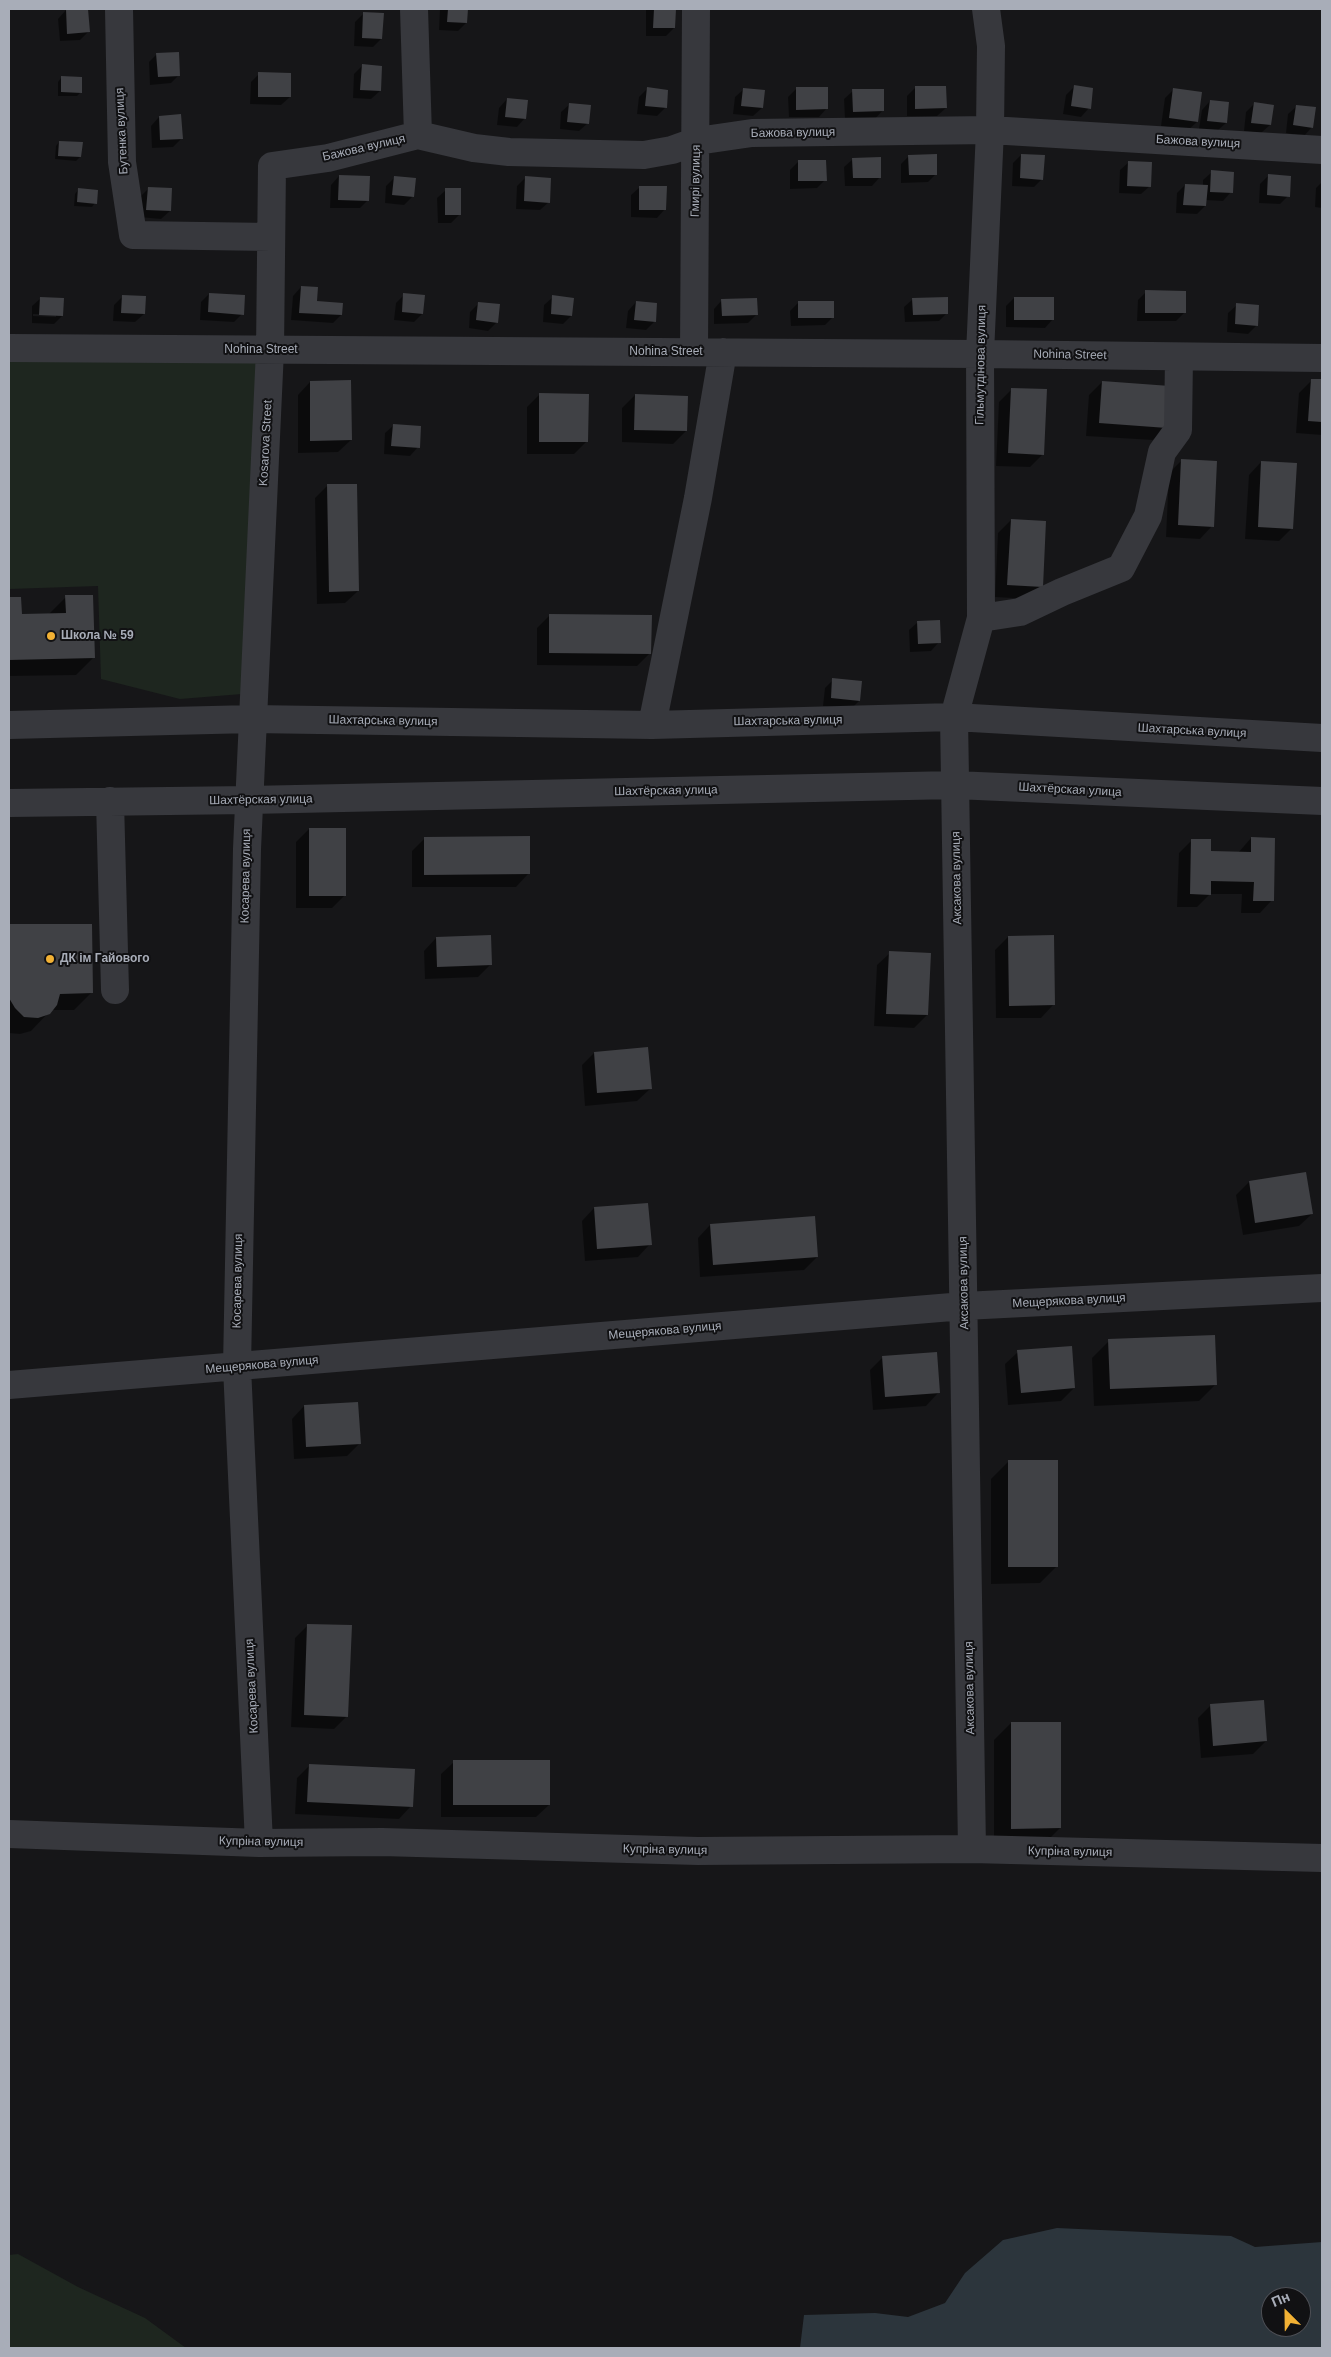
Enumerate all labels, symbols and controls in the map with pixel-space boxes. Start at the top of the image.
street label: Бутенка вулиця [113,87,131,175]
street label: Бажова вулиця [751,125,835,141]
street label: Бажова вулиця [321,131,407,165]
street label: Бажова вулиця [1155,133,1241,151]
street label: Гмирі вулиця [688,145,704,217]
street label: Гільмутдінова вулиця [973,305,989,425]
street label: Nohina Street [224,343,298,357]
street label: Nohina Street [629,345,703,359]
street label: Nohina Street [1033,347,1107,363]
street label: Kosarova Street [257,400,275,486]
place label: Школа № 59 [61,629,134,643]
marker: Школа № 59 [45,630,57,642]
street label: Шахтарська вулиця [328,713,438,729]
street label: Шахтарська вулиця [733,713,843,729]
street label: Шахтарська вулиця [1137,721,1247,741]
street label: Шахтёрская улица [1018,780,1122,800]
street label: Шахтёрская улица [614,783,718,799]
street label: Шахтёрская улица [209,792,313,808]
street label: Косарева вулиця [238,828,254,924]
street label: Аксакова вулиця [949,831,965,925]
place label: ДК ім Гайового [60,952,149,966]
marker: ДК ім Гайового [44,953,56,965]
street label: Косарева вулиця [230,1233,246,1329]
street label: Аксакова вулиця [956,1236,972,1330]
street label: Мещерякова вулиця [1012,1291,1126,1311]
street label: Мещерякова вулиця [608,1319,722,1343]
street label: Мещерякова вулиця [205,1353,319,1377]
street label: Косарева вулиця [242,1638,262,1734]
street label: Аксакова вулиця [962,1641,978,1735]
street label: Купріна вулиця [219,1834,303,1850]
street label: Купріна вулиця [623,1842,707,1858]
street label: Купріна вулиця [1028,1844,1112,1860]
north arrow [1261,2287,1311,2337]
text: Пн [1269,2288,1292,2310]

